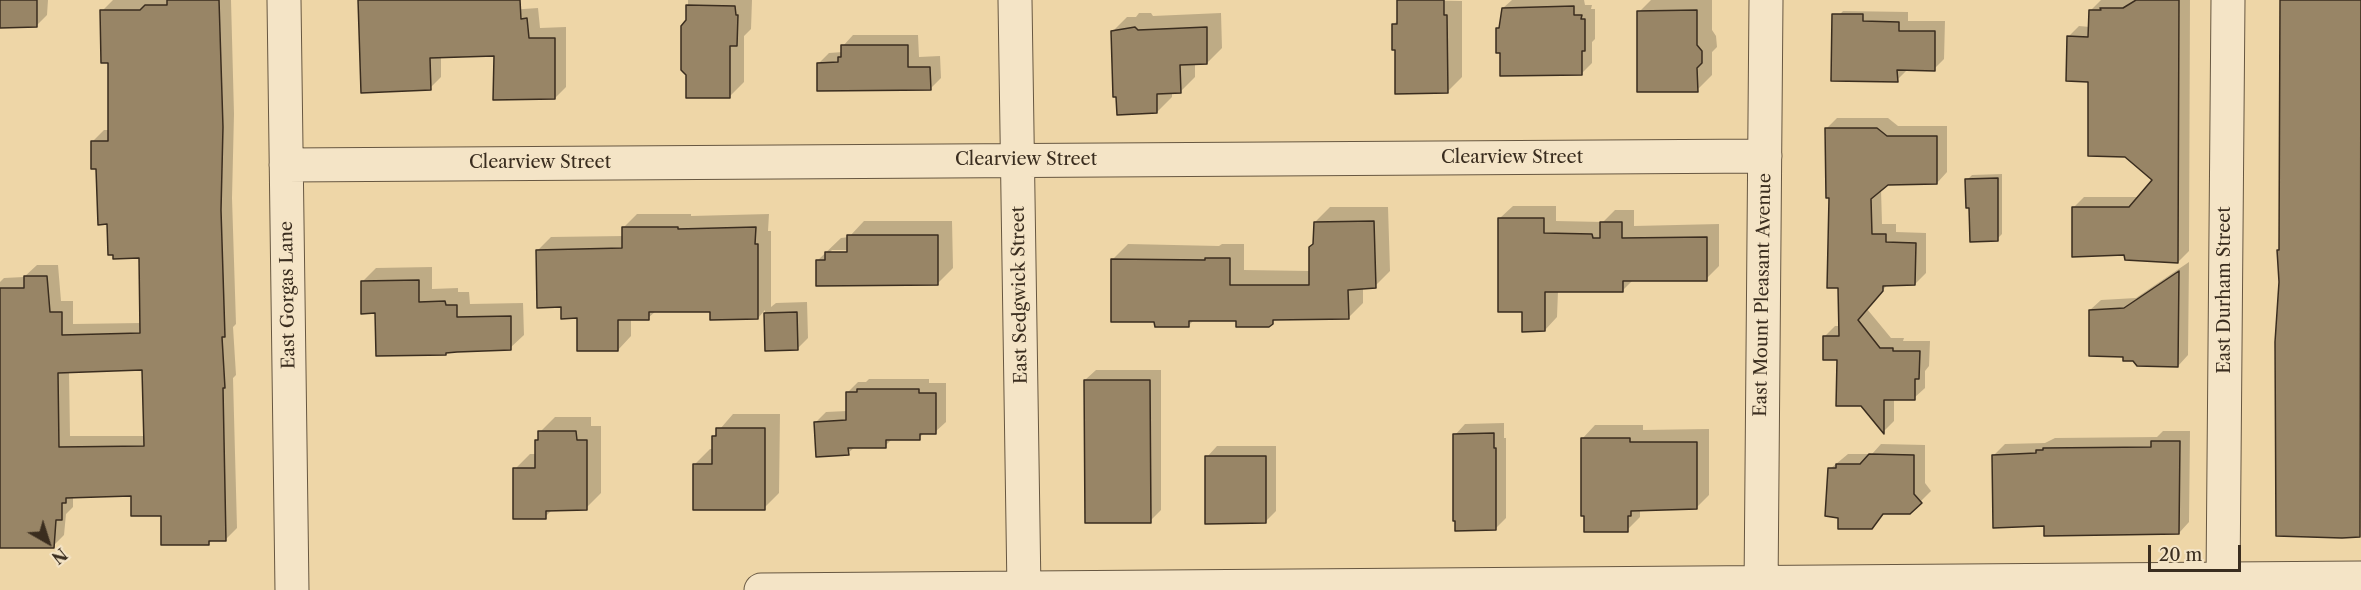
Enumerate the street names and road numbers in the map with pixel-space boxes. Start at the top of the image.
street label: Clearview Street [1441,147,1583,169]
street label: Clearview Street [955,149,1097,171]
street label: Clearview Street [469,152,611,174]
street label: East Mount Pleasant Avenue [1750,173,1776,417]
street label: East Sedgwick Street [1008,206,1032,384]
street label: East Durham Street [2214,206,2236,374]
street label: East Gorgas Lane [276,221,300,369]

